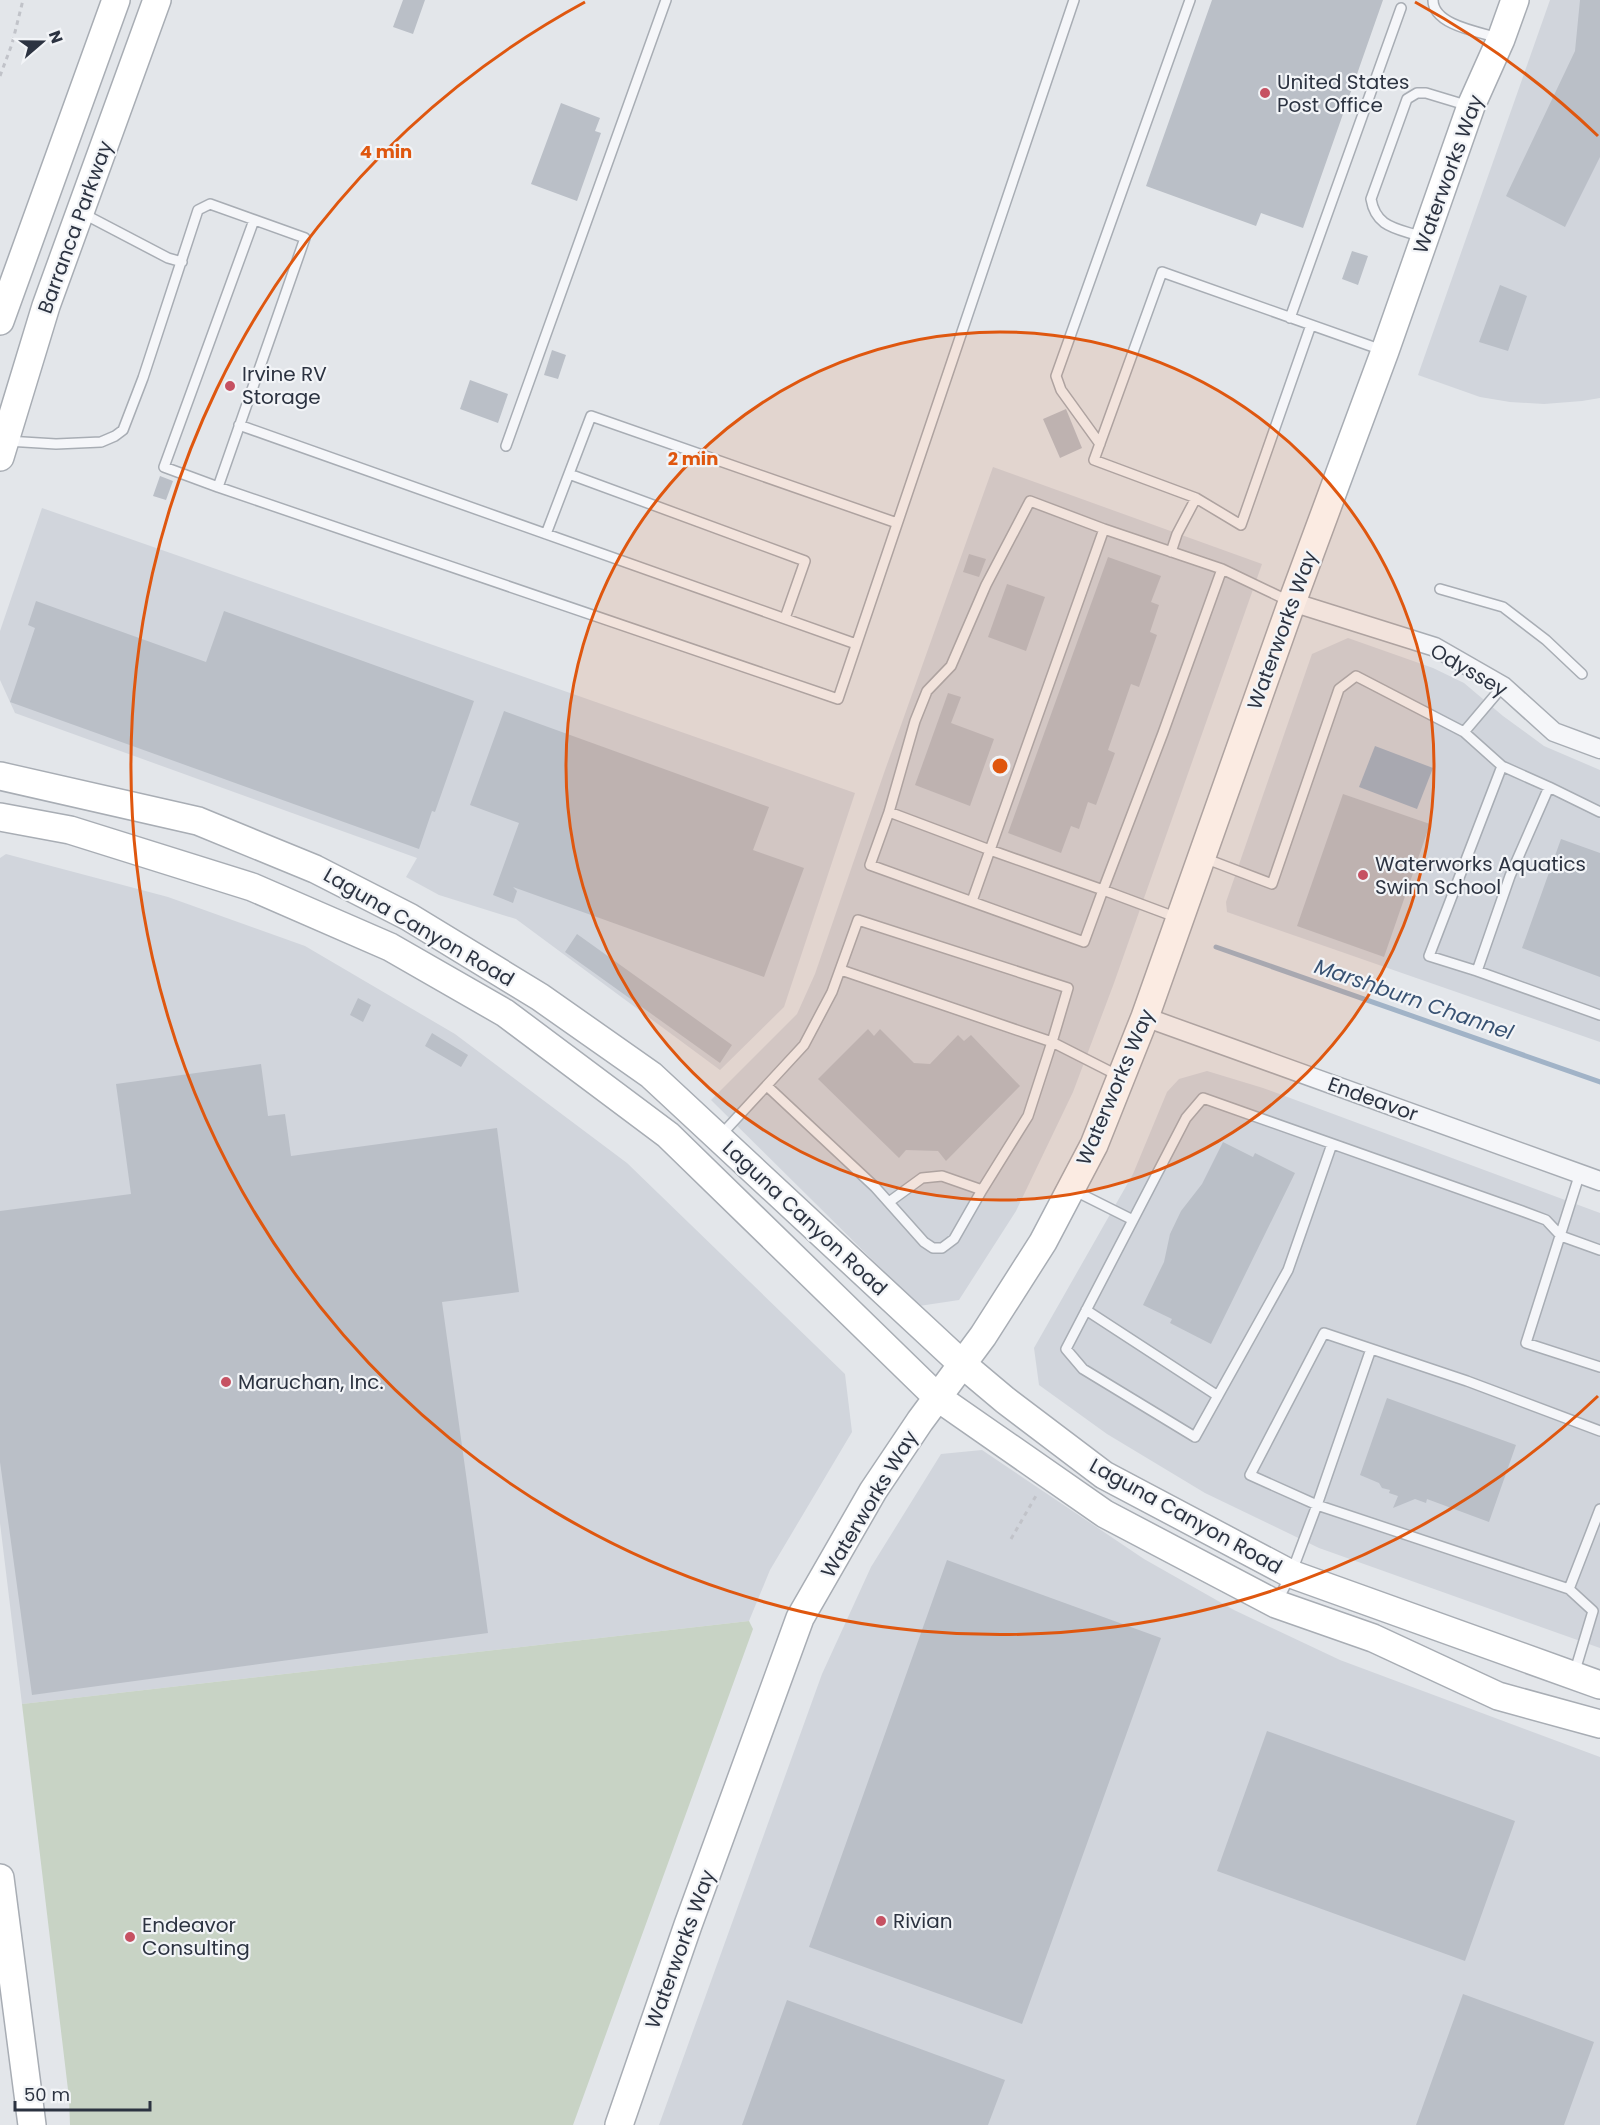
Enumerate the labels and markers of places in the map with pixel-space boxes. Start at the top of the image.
place label: United States Post Office [1277,68,1409,119]
marker: United States Post Office [1258,86,1272,100]
place label: Irvine RV Storage [242,360,327,411]
marker: Irvine RV Storage [223,379,237,393]
centre of rings [990,756,1010,776]
place label: Waterworks Aquatics Swim School [1375,850,1586,901]
marker: Waterworks Aquatics Swim School [1356,868,1370,882]
place label: Maruchan, Inc. [238,1368,384,1396]
marker: Maruchan, Inc. [219,1375,233,1389]
place label: Rivian [893,1907,953,1935]
place label: Endeavor Consulting [142,1911,250,1962]
marker: Rivian [874,1914,888,1928]
marker: Endeavor Consulting [123,1930,137,1944]

